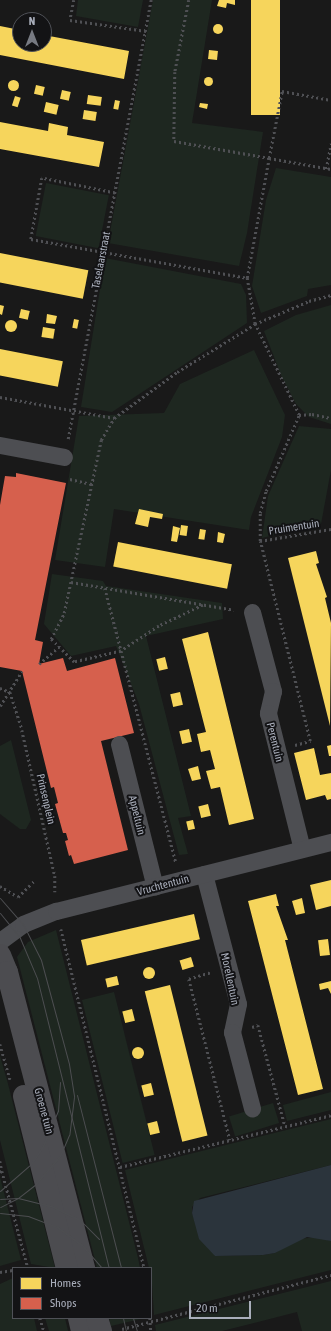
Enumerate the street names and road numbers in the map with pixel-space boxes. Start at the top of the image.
street label: Taselaarstraat [89,230,113,290]
street label: Pruimentuin [268,516,320,538]
street label: Perentuin [264,721,286,763]
street label: Prinsenplein [34,772,58,826]
street label: Appeltuin [126,794,148,836]
street label: Vruchtentuin [136,872,190,898]
street label: Morellentuin [218,952,242,1006]
street label: Groene tuin [31,1086,57,1136]

